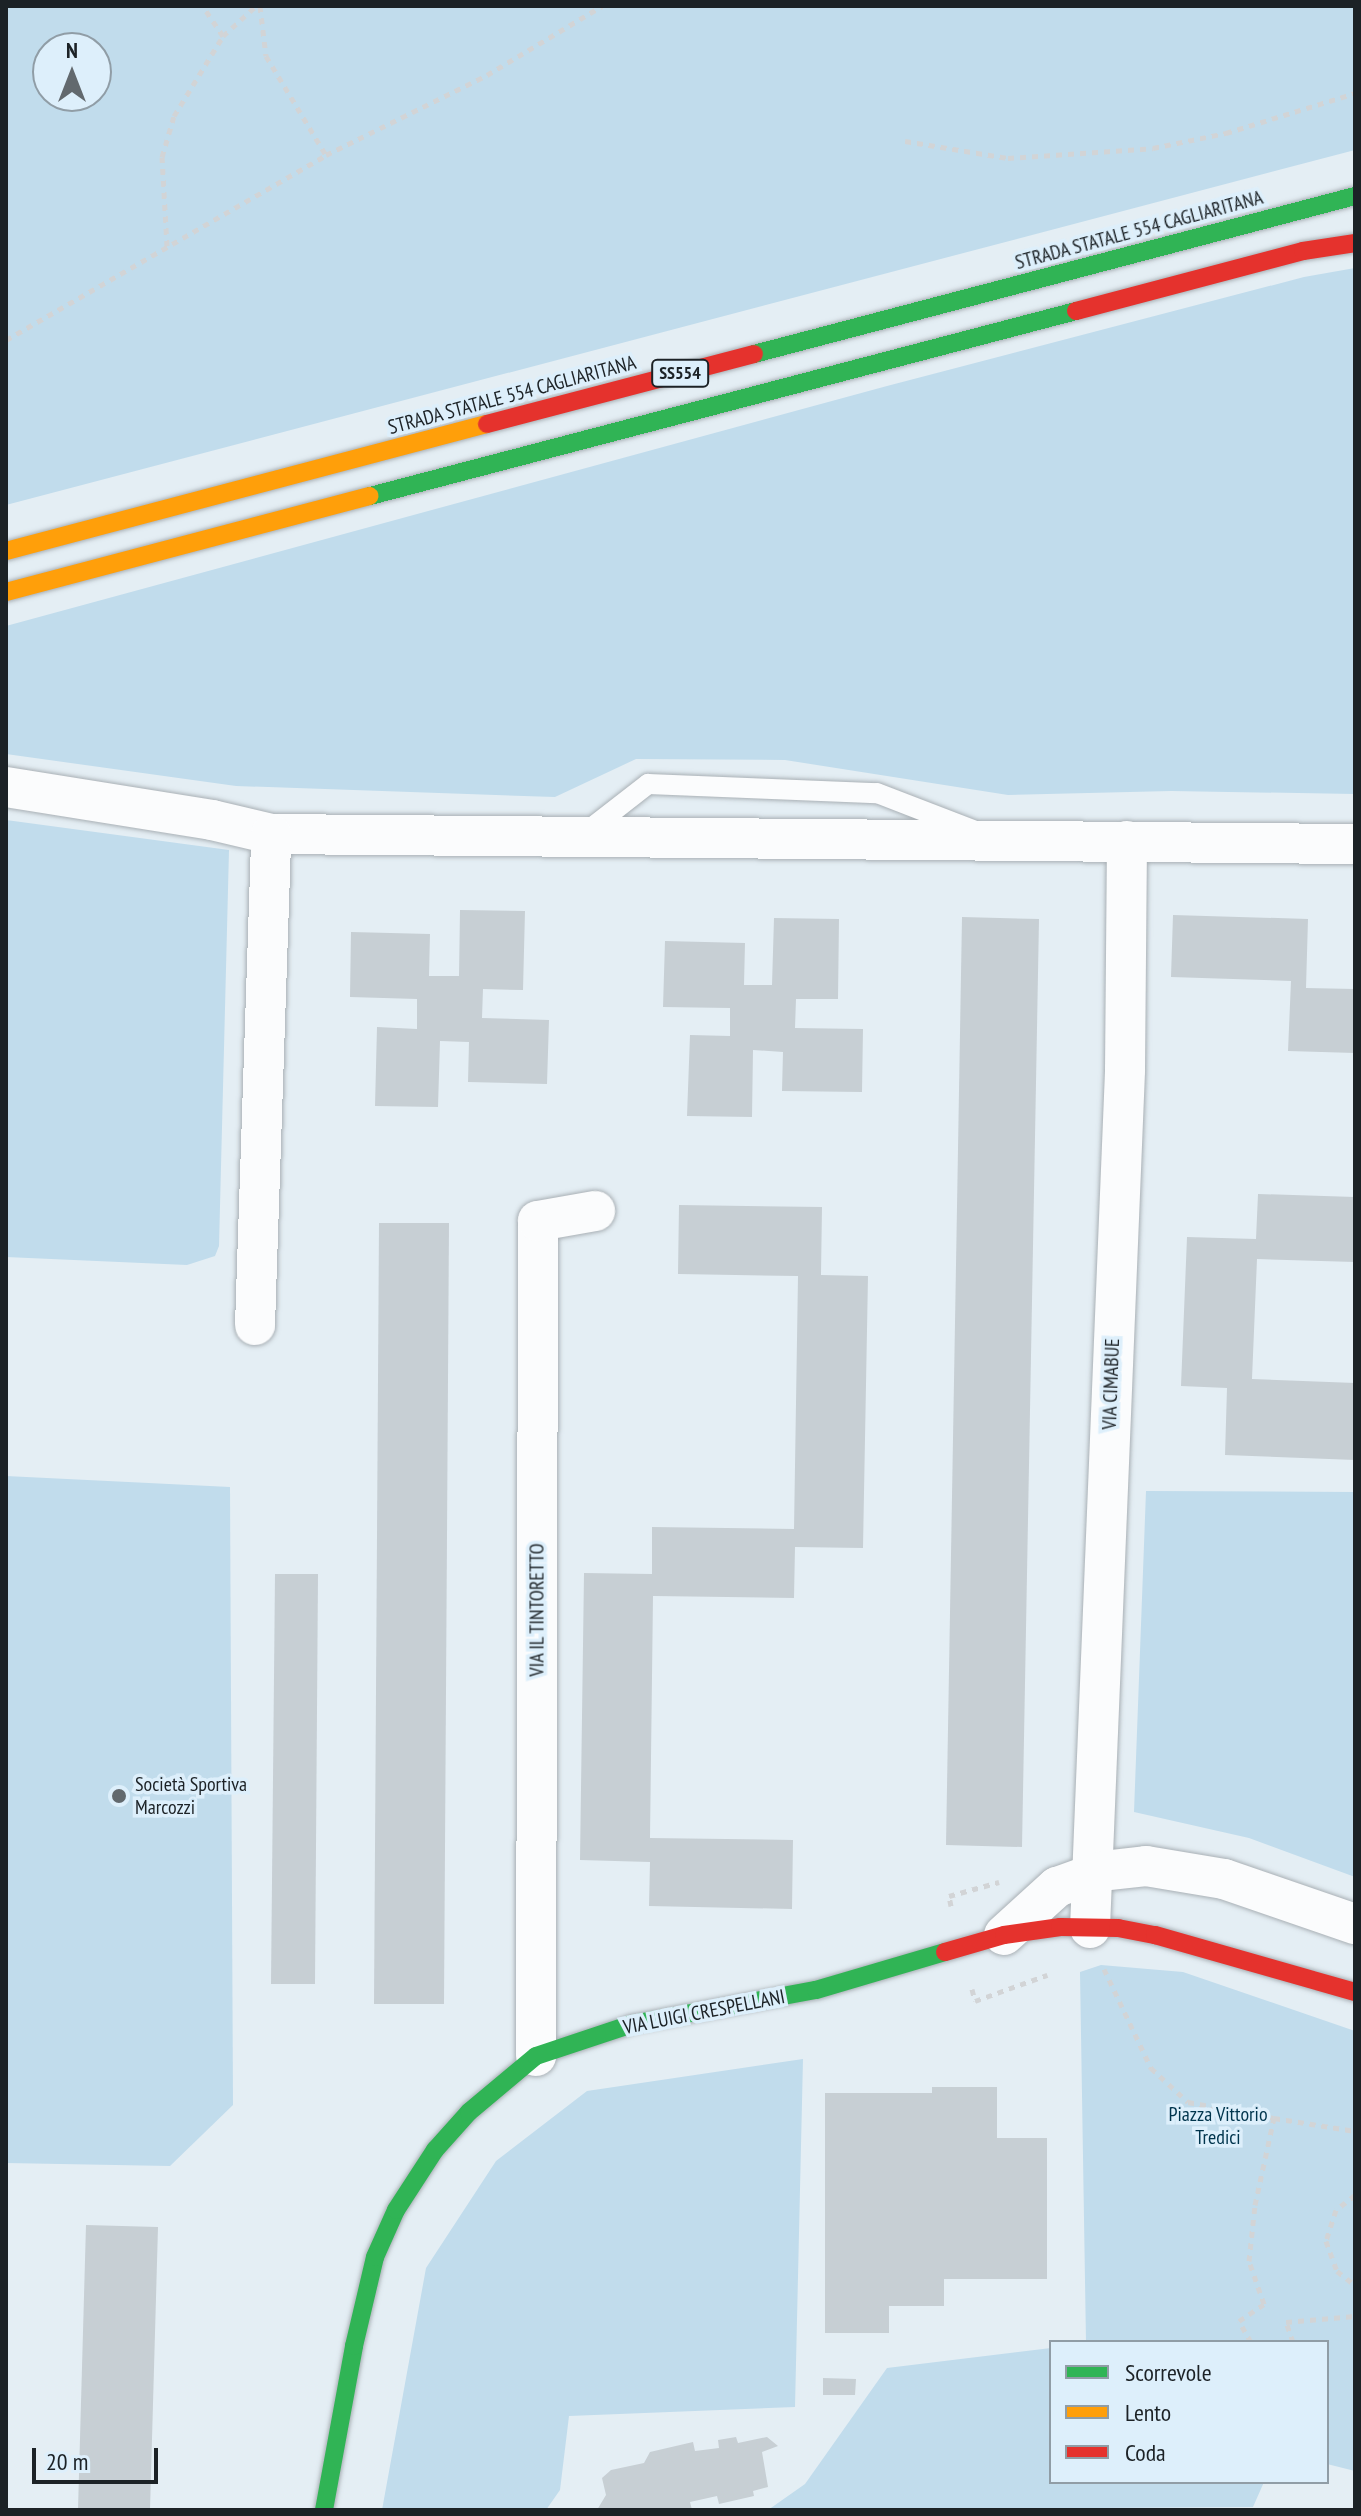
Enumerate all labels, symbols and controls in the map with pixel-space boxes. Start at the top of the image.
north arrow [32,32,112,112]
text: N [66,36,78,64]
street label: STRADA STATALE 554 CAGLIARITANA [1012,185,1266,275]
street label: STRADA STATALE 554 CAGLIARITANA [385,350,639,440]
road number: SS554 [650,359,710,387]
street label: VIA CIMABUE [1097,1338,1125,1430]
street label: VIA IL TINTORETTO [525,1542,549,1678]
place label: Società Sportiva Marcozzi [135,1772,247,1819]
marker: Società Sportiva Marcozzi [110,1787,128,1805]
street label: VIA LUIGI CRESPELLANI [621,1984,787,2040]
park label: Piazza Vittorio Tredici [1168,2102,1268,2149]
legend [1049,2340,1329,2484]
text: Scorrevole [1125,2357,1212,2388]
text: Lento [1125,2397,1171,2428]
scale bar [36,2432,162,2482]
text: Coda [1125,2437,1166,2468]
text: 20 m [46,2446,88,2477]

